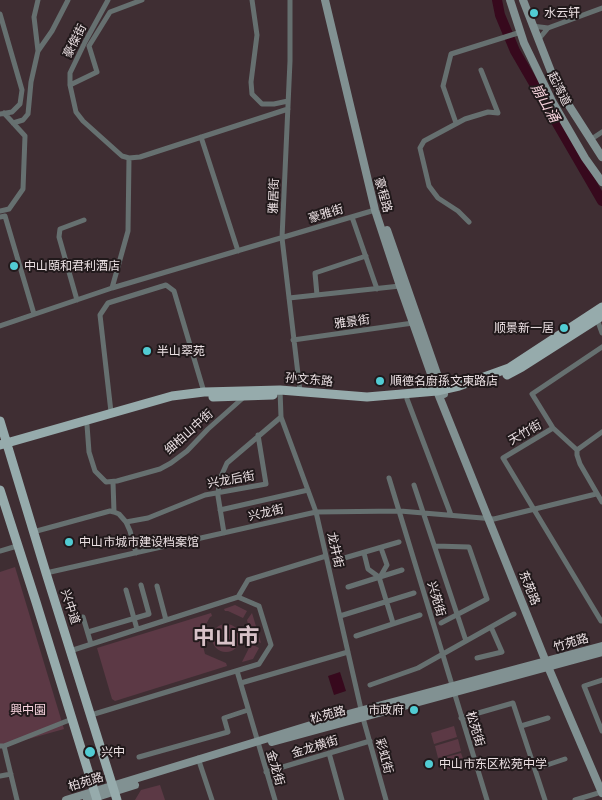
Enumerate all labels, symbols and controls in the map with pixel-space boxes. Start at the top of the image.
place label: 水云轩 [544,6,580,20]
marker: 水云轩 [528,7,540,19]
street label: 豪傑街 [60,22,90,60]
street label: 起湾道 [544,70,574,108]
water label: 崩山涌 [527,81,563,125]
street label: 豪程路 [371,176,395,214]
street label: 雅居街 [266,178,282,214]
street label: 豪雅街 [307,202,345,226]
place label: 中山頤和君利酒店 [24,259,120,273]
marker: 中山頤和君利酒店 [8,260,20,272]
street label: 雅景街 [333,312,371,332]
place label: 顺景新一居 [494,321,554,335]
marker: 顺景新一居 [558,322,570,334]
place label: 半山翠苑 [157,344,205,358]
marker: 半山翠苑 [141,345,153,357]
street label: 孙文东路 [284,371,334,389]
place label: 順德名廚孫文東路店 [390,374,498,388]
marker: 順德名廚孫文東路店 [374,375,386,387]
street label: 细柏山中街 [162,407,216,457]
street label: 天竹街 [506,418,544,448]
street label: 兴龙后街 [206,469,256,491]
street label: 兴龙街 [247,502,285,524]
street label: 龙井街 [324,531,346,569]
place label: 中山市城市建设档案馆 [79,535,199,549]
marker: 中山市城市建设档案馆 [63,536,75,548]
street label: 东苑路 [516,569,542,607]
street label: 兴苑街 [424,580,448,618]
street label: 兴中道 [58,588,82,626]
district label: 中山市 [193,624,259,650]
street label: 竹苑路 [552,631,590,655]
park label: 興中園 [10,703,46,717]
street label: 松苑路 [309,703,347,727]
place label: 市政府 [368,703,404,717]
marker: 市政府 [408,704,420,716]
street label: 松苑街 [463,710,487,748]
street label: 金龙横街 [290,733,340,761]
street label: 彩虹街 [372,737,396,775]
marker: 兴中 [83,745,97,759]
place label: 兴中 [101,745,125,759]
street label: 金龙街 [263,749,287,787]
place label: 中山市东区松苑中学 [439,757,547,771]
marker: 中山市东区松苑中学 [423,758,435,770]
street label: 柏苑路 [67,770,105,794]

